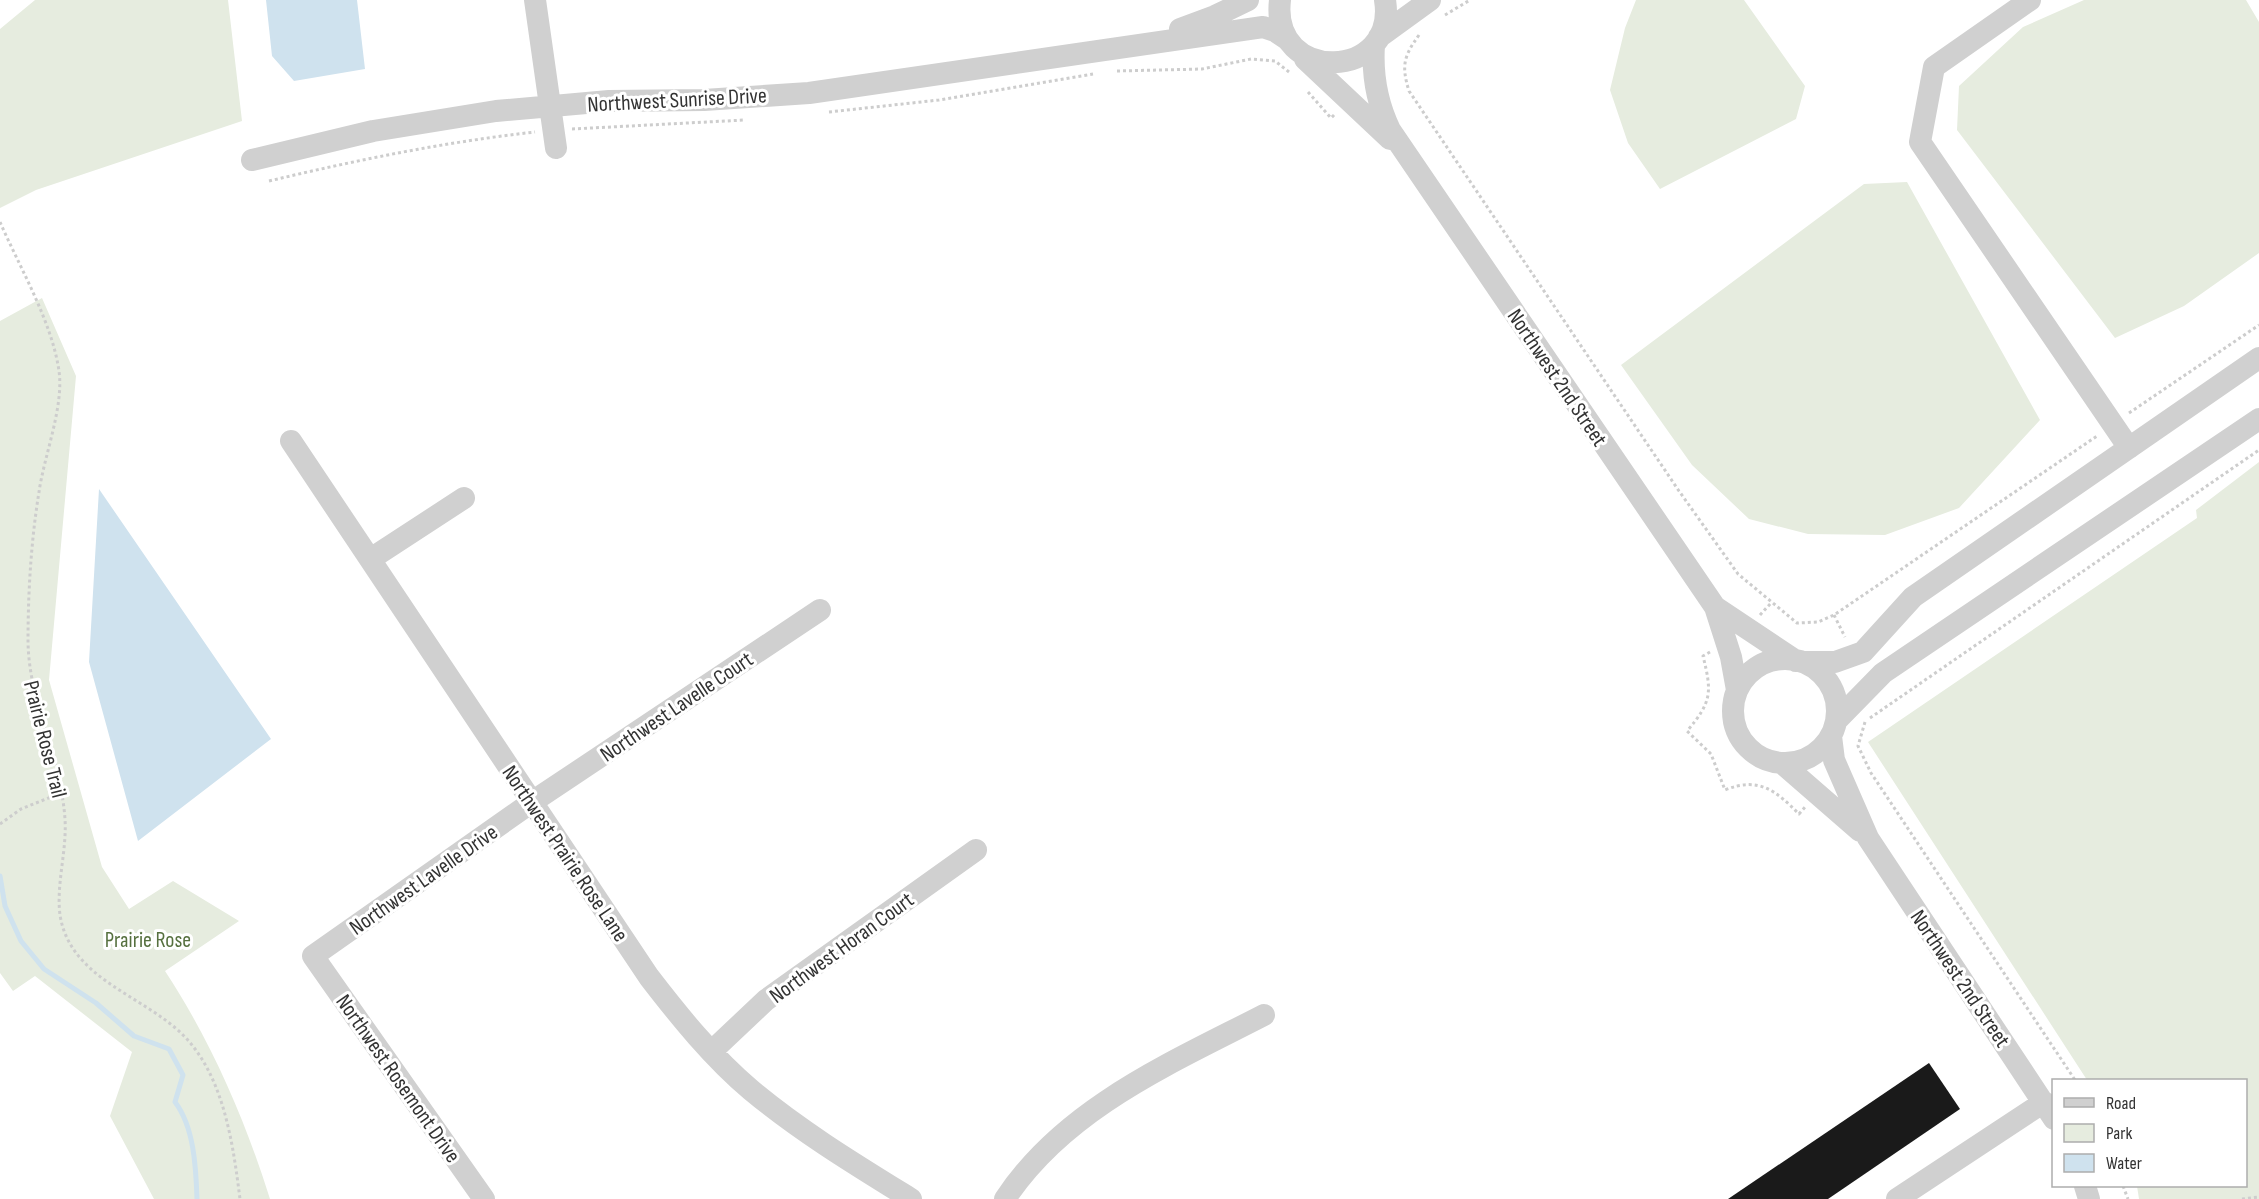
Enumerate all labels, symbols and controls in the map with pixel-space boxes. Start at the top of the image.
street label: Northwest Sunrise Drive [587,82,767,119]
street label: Northwest 2nd Street [1501,304,1613,452]
street label: Northwest Lavelle Court [595,646,759,768]
street label: Prairie Rose Trail [17,678,72,801]
street label: Northwest Prairie Rose Lane [496,760,634,947]
street label: Northwest Lavelle Drive [345,819,503,941]
street label: Northwest Horan Court [764,887,920,1010]
street label: Northwest 2nd Street [1904,905,2016,1053]
park label: Prairie Rose [105,927,191,954]
street label: Northwest Rosemont Drive [330,989,466,1168]
legend [2052,1079,2247,1187]
text: Road [2106,1093,2136,1114]
text: Park [2106,1123,2132,1144]
text: Water [2106,1153,2142,1174]

